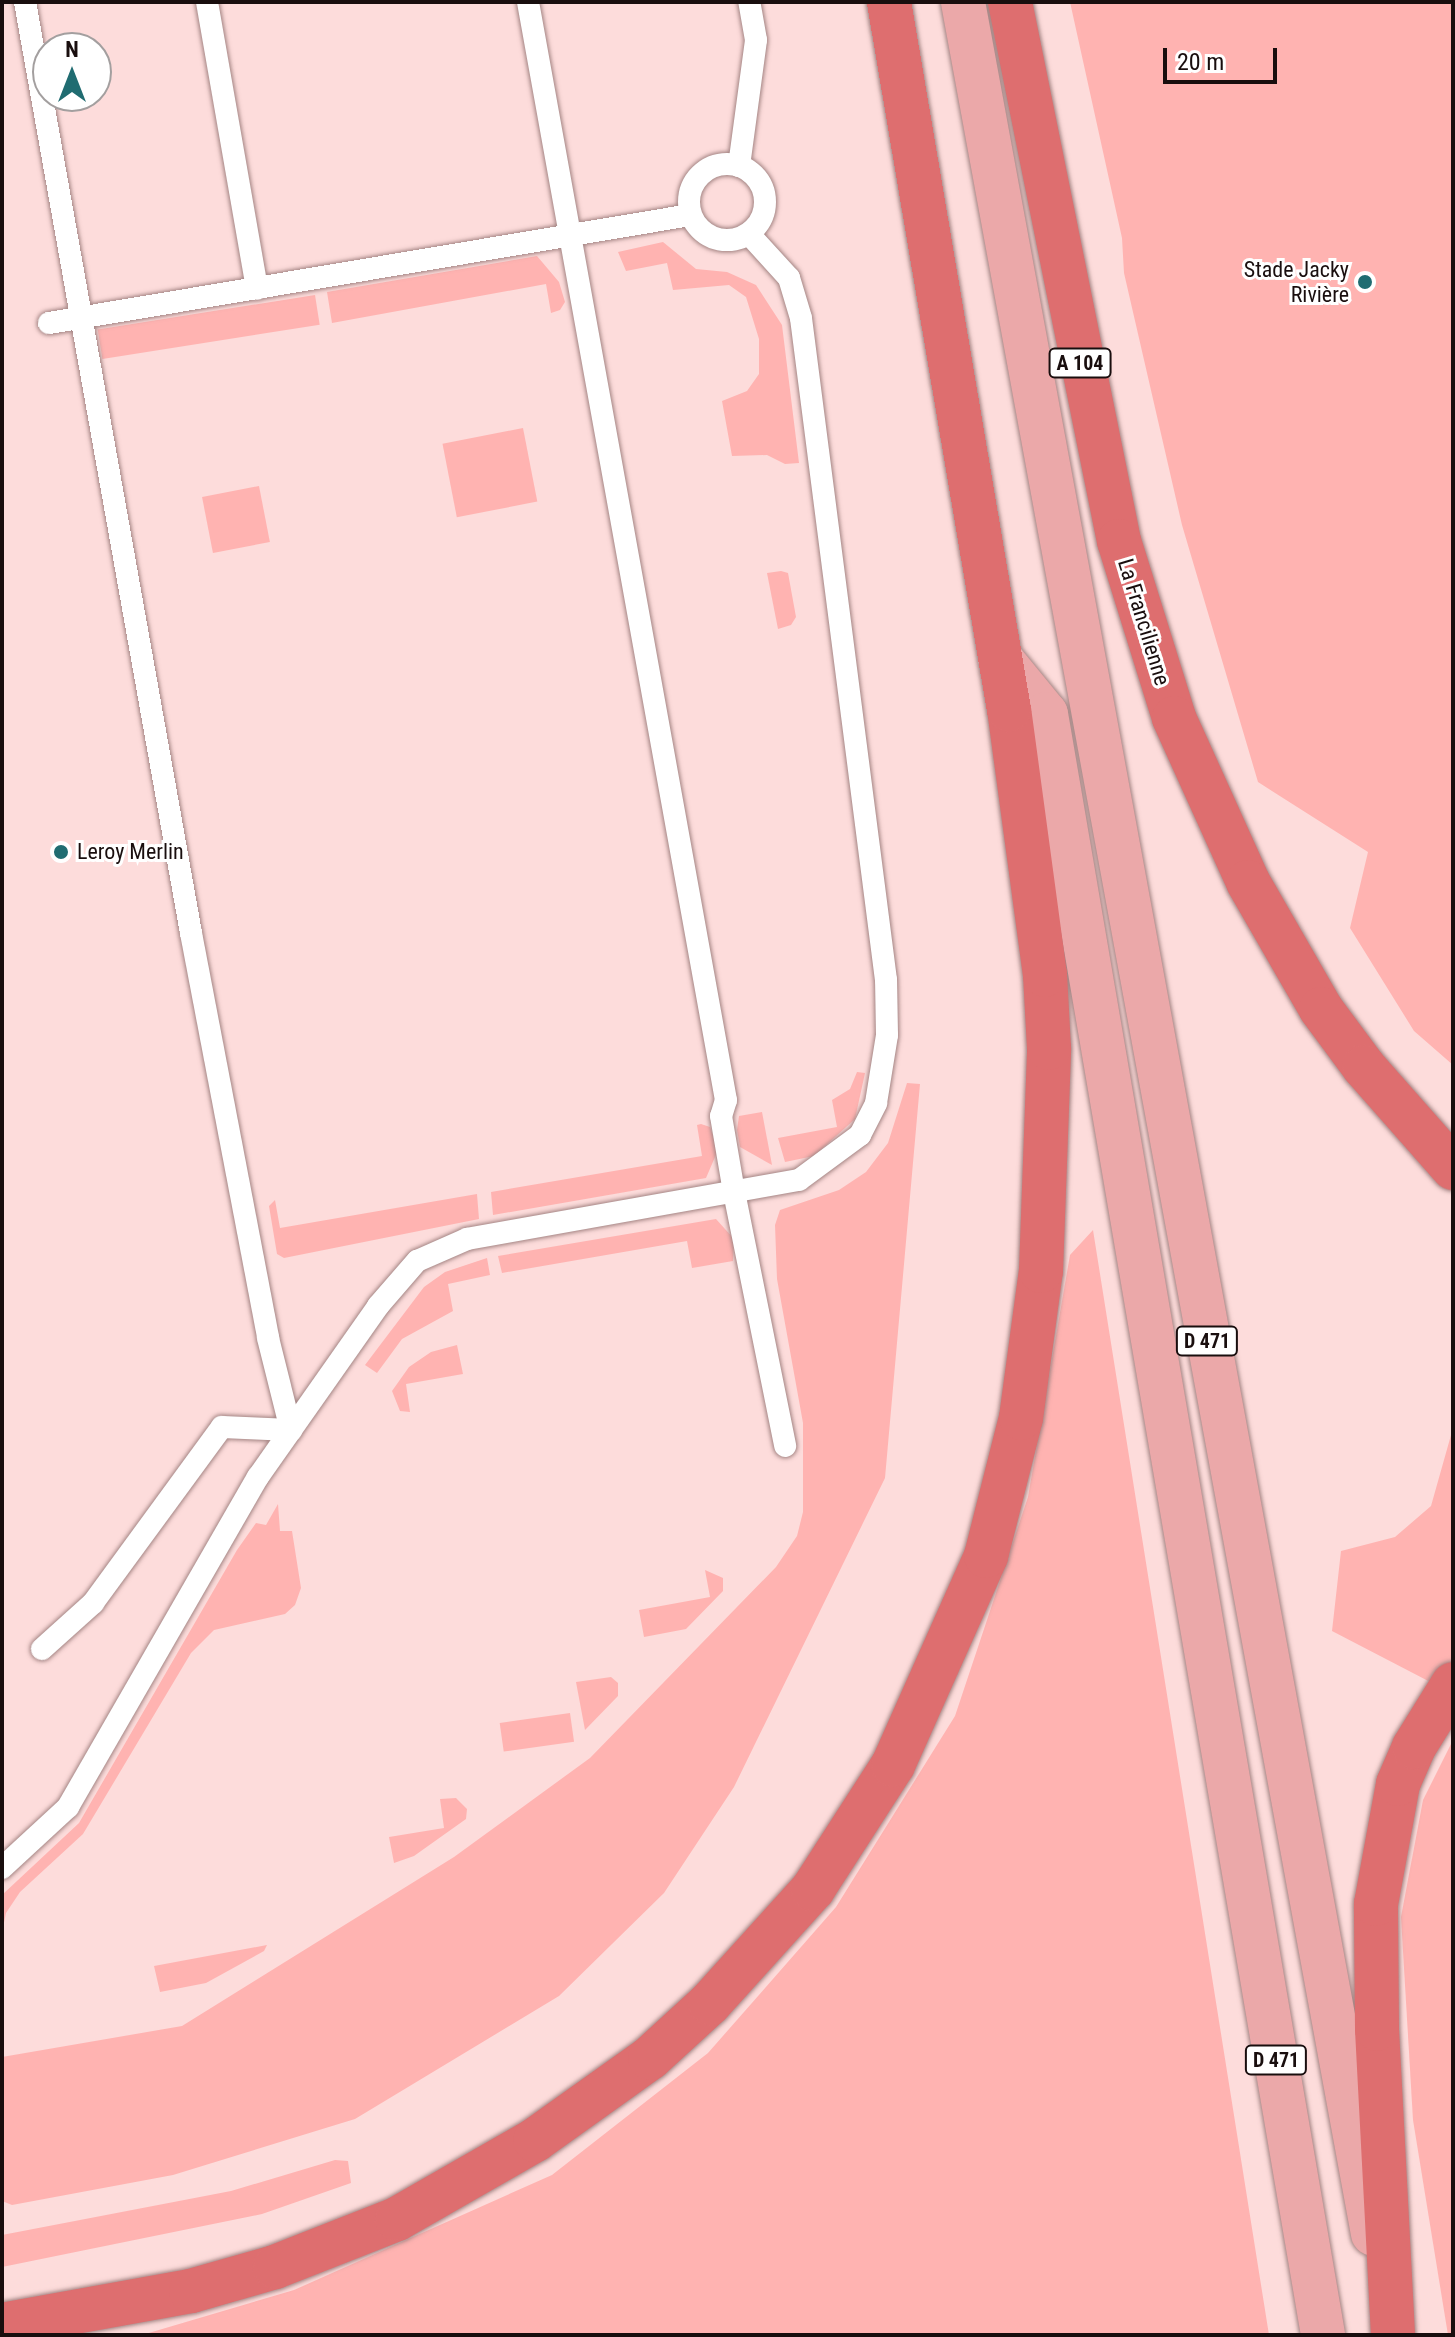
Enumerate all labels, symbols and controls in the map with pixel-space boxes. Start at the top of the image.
north arrow [32,32,112,112]
scale bar [1167,32,1281,82]
text: N [65,37,79,62]
text: 20 m [1177,48,1224,76]
place label: Stade Jacky Rivière [1244,256,1349,308]
marker: Stade Jacky Rivière [1356,273,1374,291]
road number: A 104 [1048,347,1112,379]
street label: La Francilienne [1112,555,1176,689]
place label: Leroy Merlin [77,839,184,865]
marker: Leroy Merlin [52,843,70,861]
road number: D 471 [1175,1325,1239,1357]
road number: D 471 [1244,2044,1308,2076]

